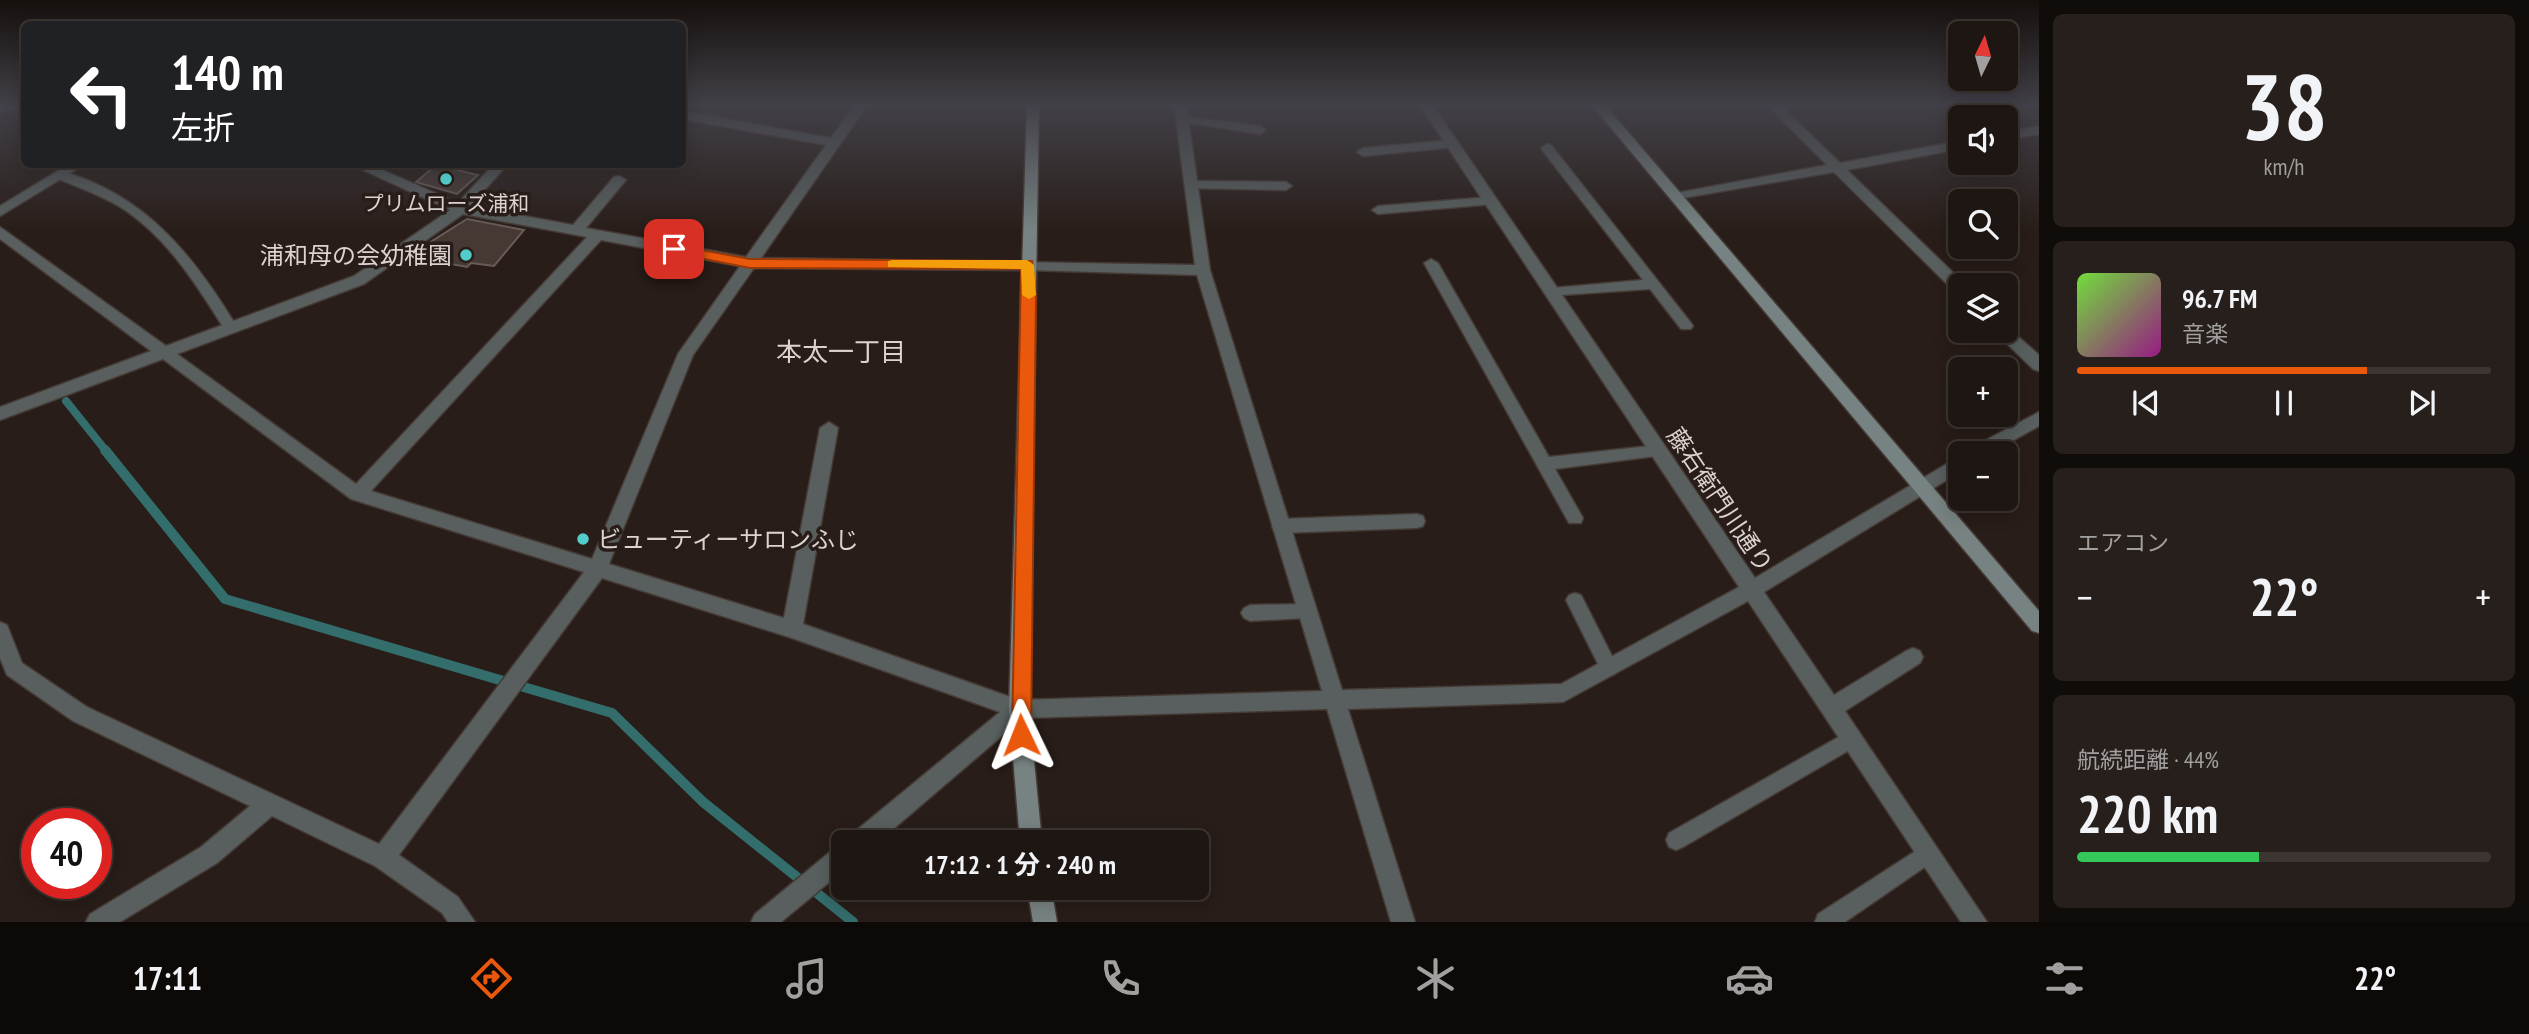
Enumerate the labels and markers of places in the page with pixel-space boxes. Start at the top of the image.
marker: プリムローズ浦和 [438,171,454,187]
place label: プリムローズ浦和 [363,190,529,217]
pin [644,219,704,279]
place label: 浦和母の会幼稚園 [260,240,452,271]
marker: 浦和母の会幼稚園 [458,247,474,263]
place label: ビューティーサロンふじ [597,524,859,555]
marker: ビューティーサロンふじ [575,531,591,547]

